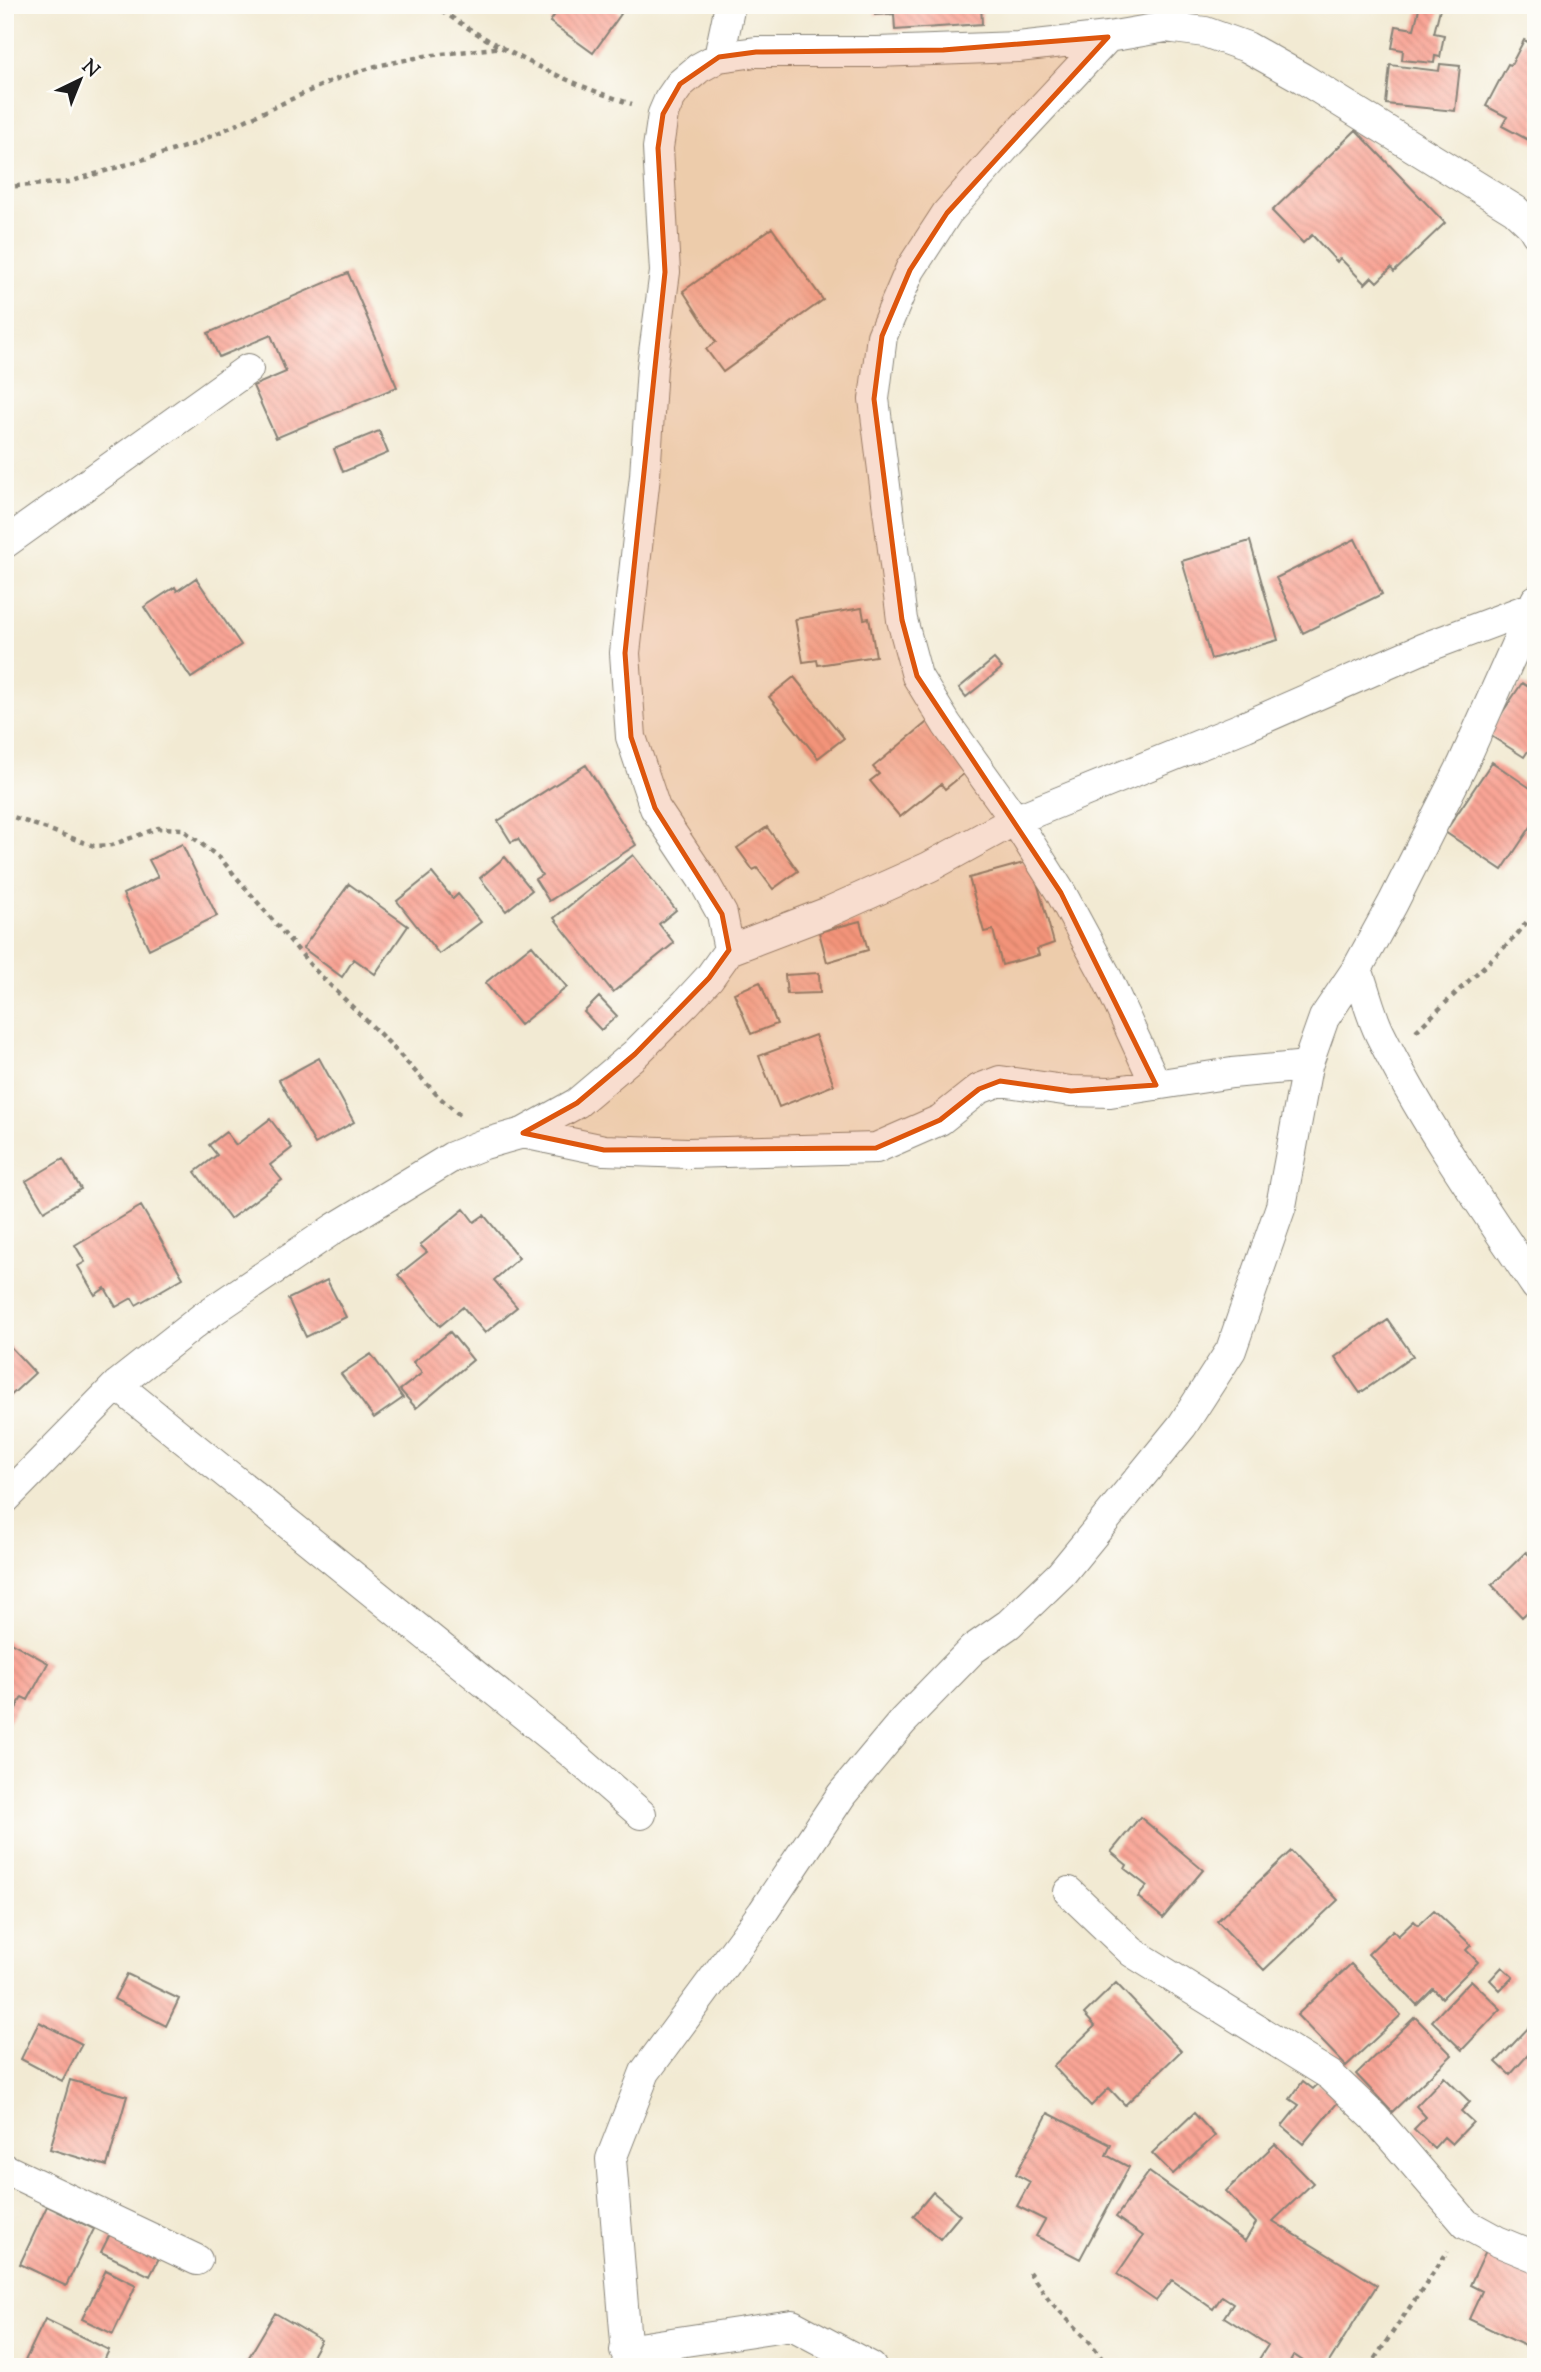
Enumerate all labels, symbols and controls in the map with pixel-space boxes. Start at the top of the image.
north arrow [46,46,116,116]
text: N [75,54,105,84]

